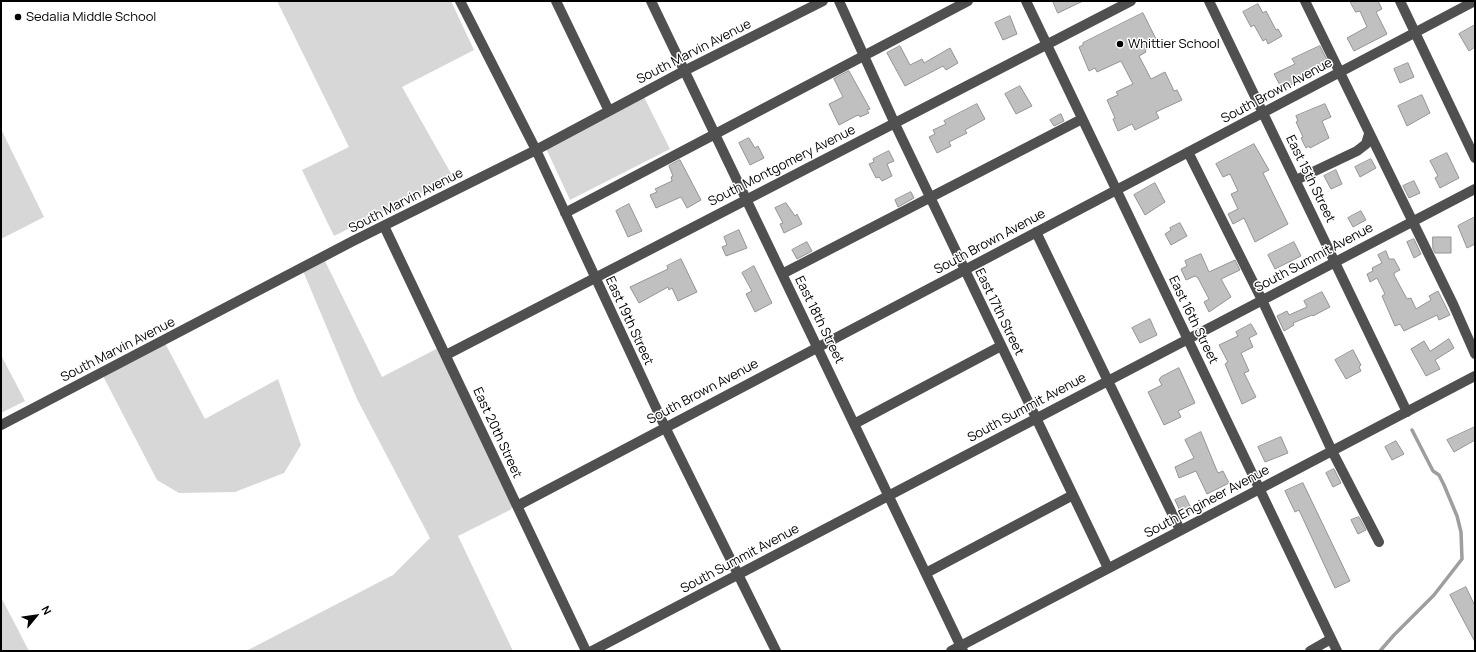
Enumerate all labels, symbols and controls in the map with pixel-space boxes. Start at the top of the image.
place label: Sedalia Middle School [26,9,156,25]
marker: Sedalia Middle School [13,12,23,22]
street label: South Marvin Avenue [634,16,754,88]
place label: Whittier School [1128,36,1220,52]
marker: Whittier School [1115,39,1125,49]
street label: South Brown Avenue [1219,55,1335,127]
street label: South Montgomery Avenue [706,122,858,210]
street label: East 15th Street [1282,133,1338,225]
street label: South Marvin Avenue [346,165,466,237]
street label: South Brown Avenue [932,206,1048,278]
street label: South Summit Avenue [1252,220,1376,296]
street label: East 17th Street [971,266,1027,358]
street label: East 16th Street [1165,273,1221,367]
street label: East 19th Street [602,274,656,368]
street label: East 18th Street [791,274,847,366]
street label: South Marvin Avenue [58,314,178,386]
street label: South Brown Avenue [645,356,761,428]
street label: South Summit Avenue [965,370,1089,446]
street label: East 20th Street [469,385,525,481]
street label: South Engineer Avenue [1142,462,1272,542]
street label: South Summit Avenue [678,521,802,597]
north arrow [16,596,56,636]
text: N [38,603,55,617]

